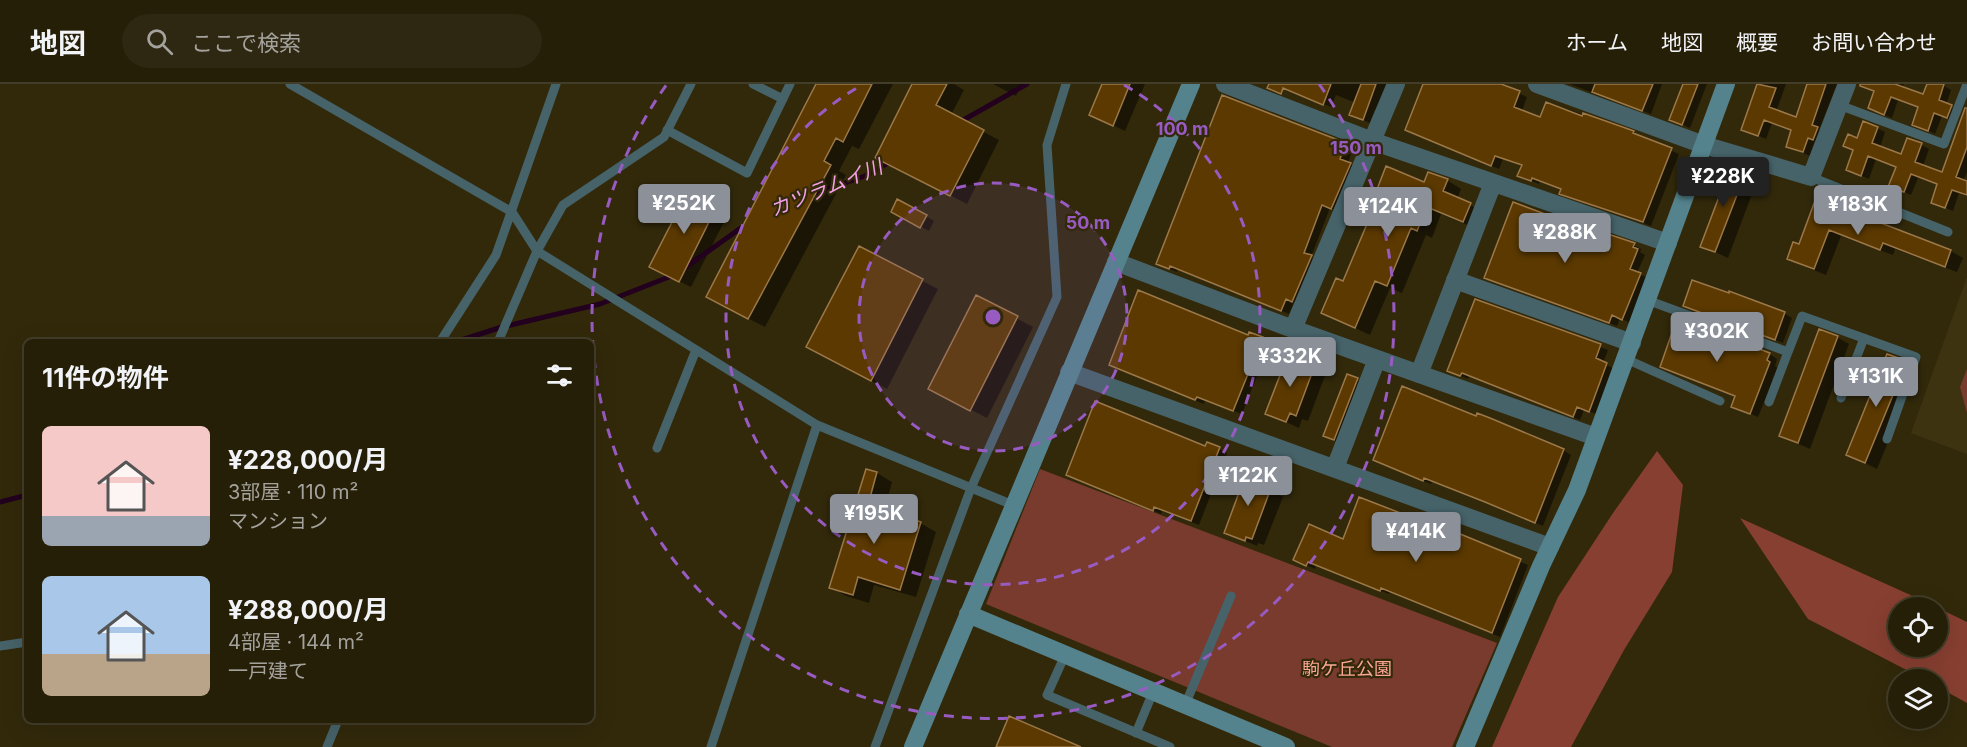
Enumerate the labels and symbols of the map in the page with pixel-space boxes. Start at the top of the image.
text: 100 m [1156,118,1208,139]
text: 150 m [1330,137,1382,158]
water label: カツラムイ川 [766,154,888,221]
pin: ¥228K [1681,157,1765,208]
pin: ¥252K [642,184,726,235]
pin: ¥183K [1816,185,1900,236]
pin: ¥124K [1346,187,1430,238]
text: 50 m [1066,212,1110,233]
pin: ¥288K [1523,213,1607,264]
centre of rings [983,307,1003,327]
pin: ¥302K [1675,312,1759,363]
pin: ¥332K [1248,337,1332,388]
pin: ¥131K [1834,357,1918,408]
pin: ¥122K [1206,456,1290,507]
pin: ¥195K [832,494,916,545]
pin: ¥414K [1374,512,1458,563]
park label: 駒ケ丘公園 [1302,658,1392,679]

